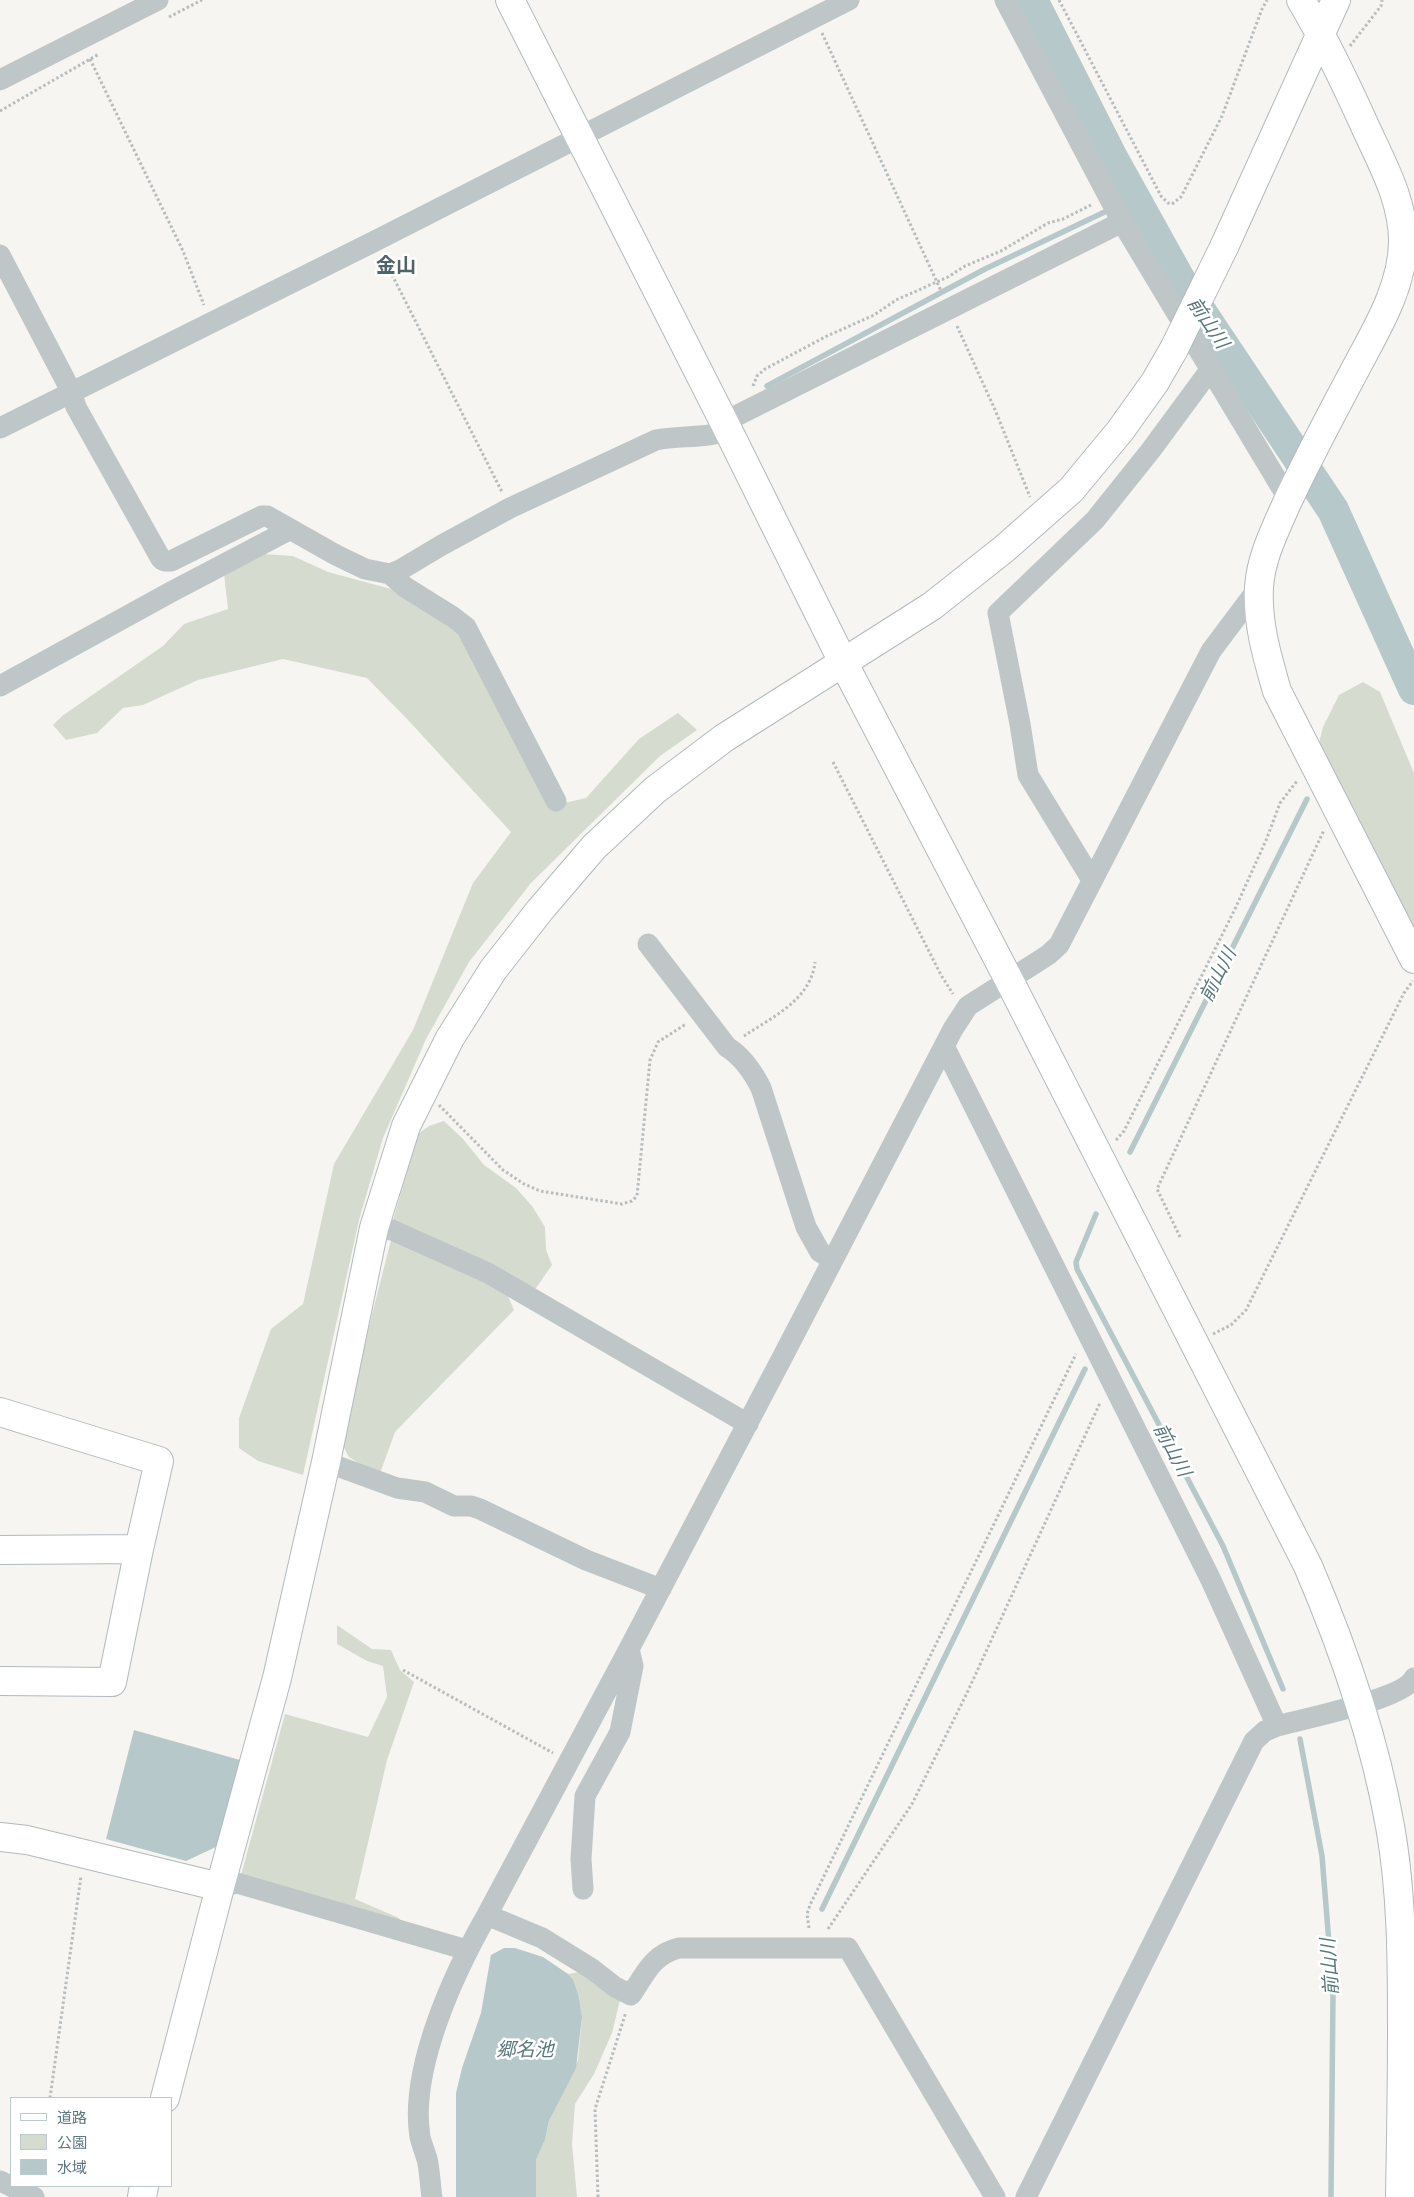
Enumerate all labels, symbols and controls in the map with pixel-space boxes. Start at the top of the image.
district label: 金山 [376,254,416,278]
water label: 前山川 [1183,293,1233,353]
water label: 前山川 [1195,944,1241,1006]
water label: 前山川 [1149,1419,1195,1481]
water label: 前山川 [1317,1938,1343,1996]
water label: 郷名池 [497,2039,553,2061]
legend [10,2097,172,2187]
text: 道路 [57,2108,87,2126]
text: 公園 [57,2133,87,2151]
text: 水域 [57,2158,87,2176]

